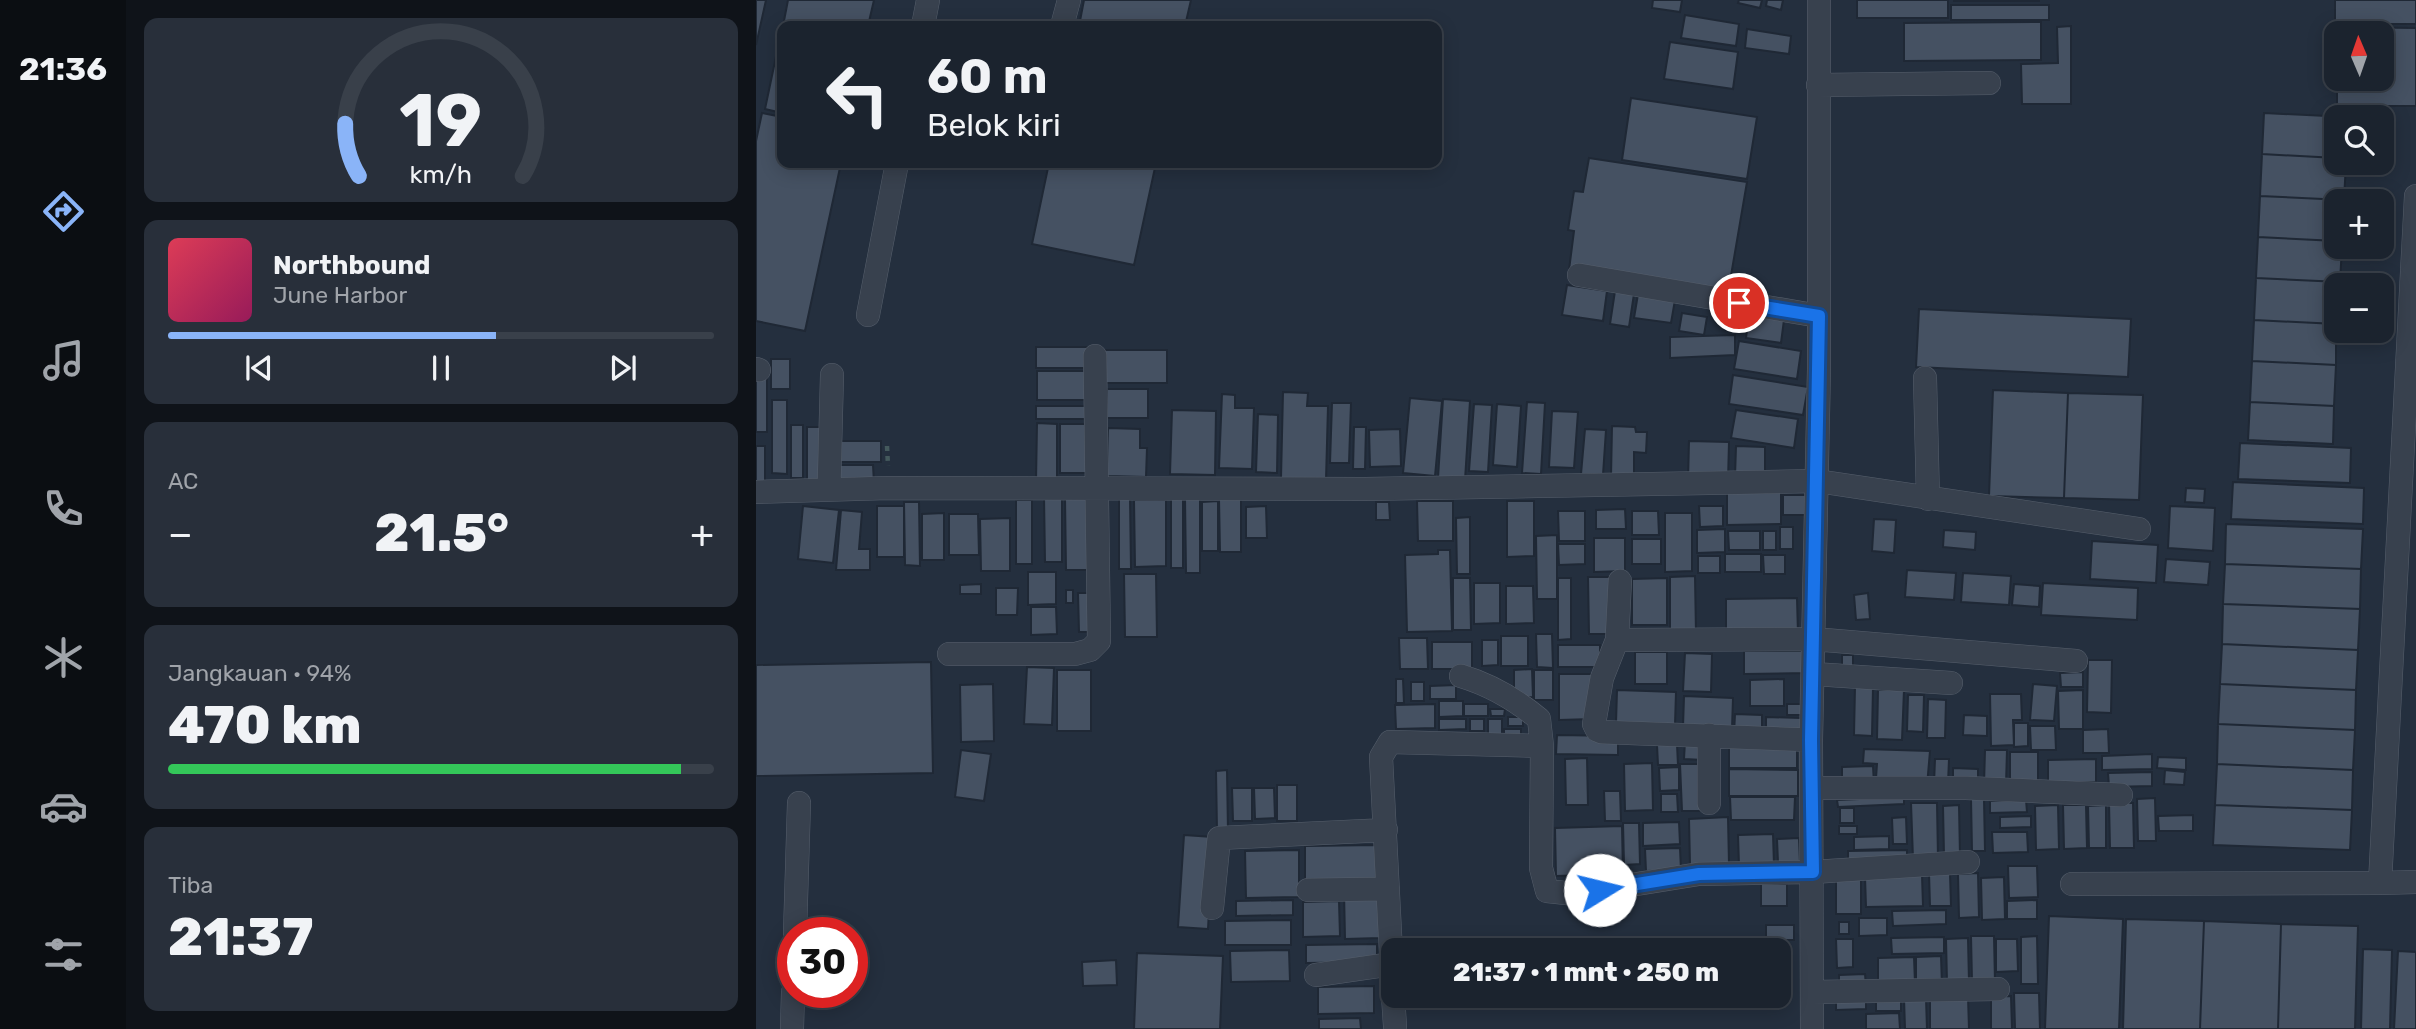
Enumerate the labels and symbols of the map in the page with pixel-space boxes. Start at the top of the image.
north arrow [2324,21,2394,91]
pin [1709,273,1769,333]
position arrow [1563,853,1637,927]
speed limit sign: 30 [777,917,868,1008]

